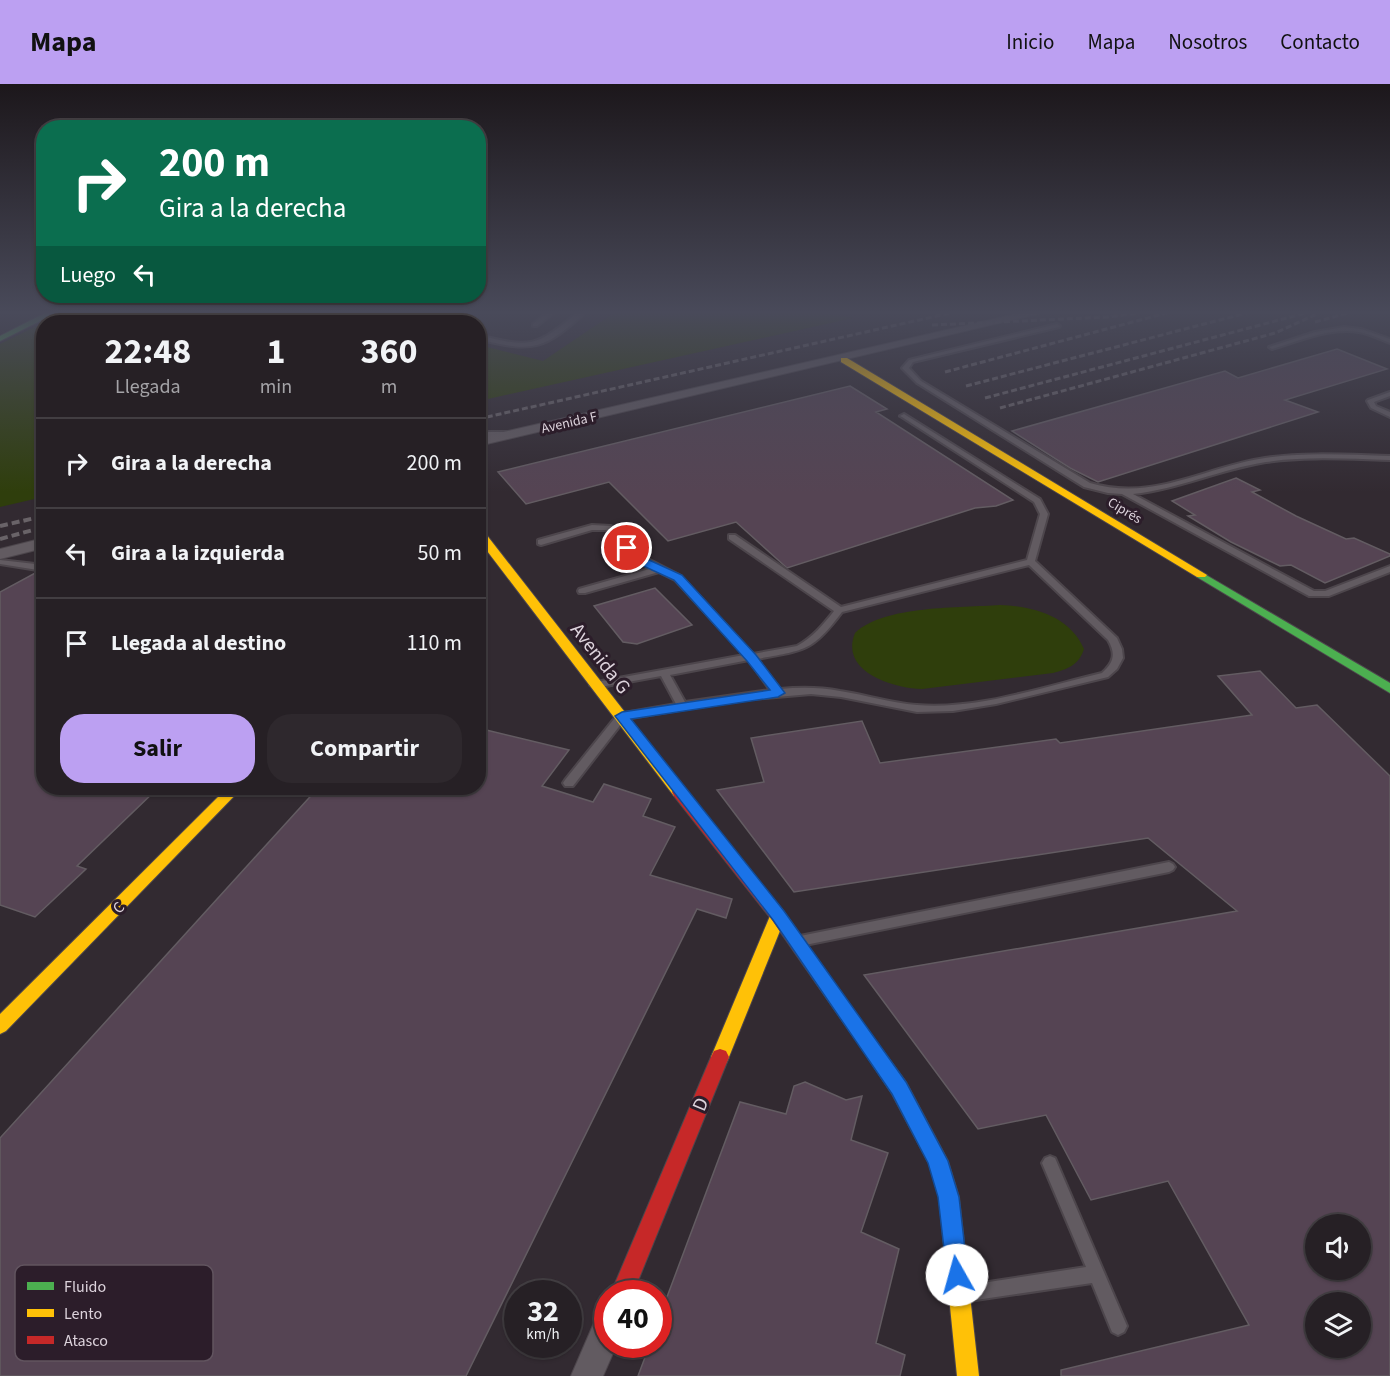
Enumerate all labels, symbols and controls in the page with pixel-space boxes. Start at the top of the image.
text: Mapa [30,22,97,62]
text: Inicio [1006,27,1054,57]
text: Mapa [1087,27,1135,57]
text: Nosotros [1168,27,1247,57]
text: Contacto [1280,27,1360,57]
text: 200 m [159,133,270,193]
icon: right [60,144,138,222]
text: Gira a la derecha [159,189,346,228]
icon: left [128,258,161,291]
text: Luego [60,259,116,291]
text: 22:48 [104,326,191,377]
text: 1 [266,326,285,377]
text: 360 [361,326,418,377]
text: Llegada [115,373,181,401]
text: min [260,373,292,401]
text: m [381,373,397,401]
street label: Avenida F [539,407,599,439]
icon: right [60,447,93,480]
text: Gira a la derecha [111,447,272,479]
text: 200 m [407,447,462,479]
street label: Ciprés [1104,493,1145,529]
pin [601,522,652,573]
icon: arrive [610,531,643,564]
icon: left [60,537,93,570]
text: Gira a la izquierda [111,537,285,569]
text: 50 m [417,537,462,569]
street label: Avenida G [564,617,637,700]
icon: arrive [60,627,93,660]
text: Llegada al destino [111,627,286,659]
text: 110 m [407,627,462,659]
button: Salir [60,714,255,783]
button: Compartir [267,714,462,783]
street label: C [108,897,130,919]
street label: D [686,1093,716,1116]
map controls [1305,1214,1371,1358]
button: sound [1305,1214,1371,1280]
position arrow [925,1243,989,1307]
legend [15,1265,213,1361]
text: Fluido [64,1276,106,1298]
speed limit sign: 40 [594,1280,672,1358]
text: 32 [527,1290,559,1333]
button: layers [1305,1292,1371,1358]
text: Lento [64,1303,102,1325]
text: km/h [526,1324,560,1345]
text: Atasco [64,1330,108,1352]

